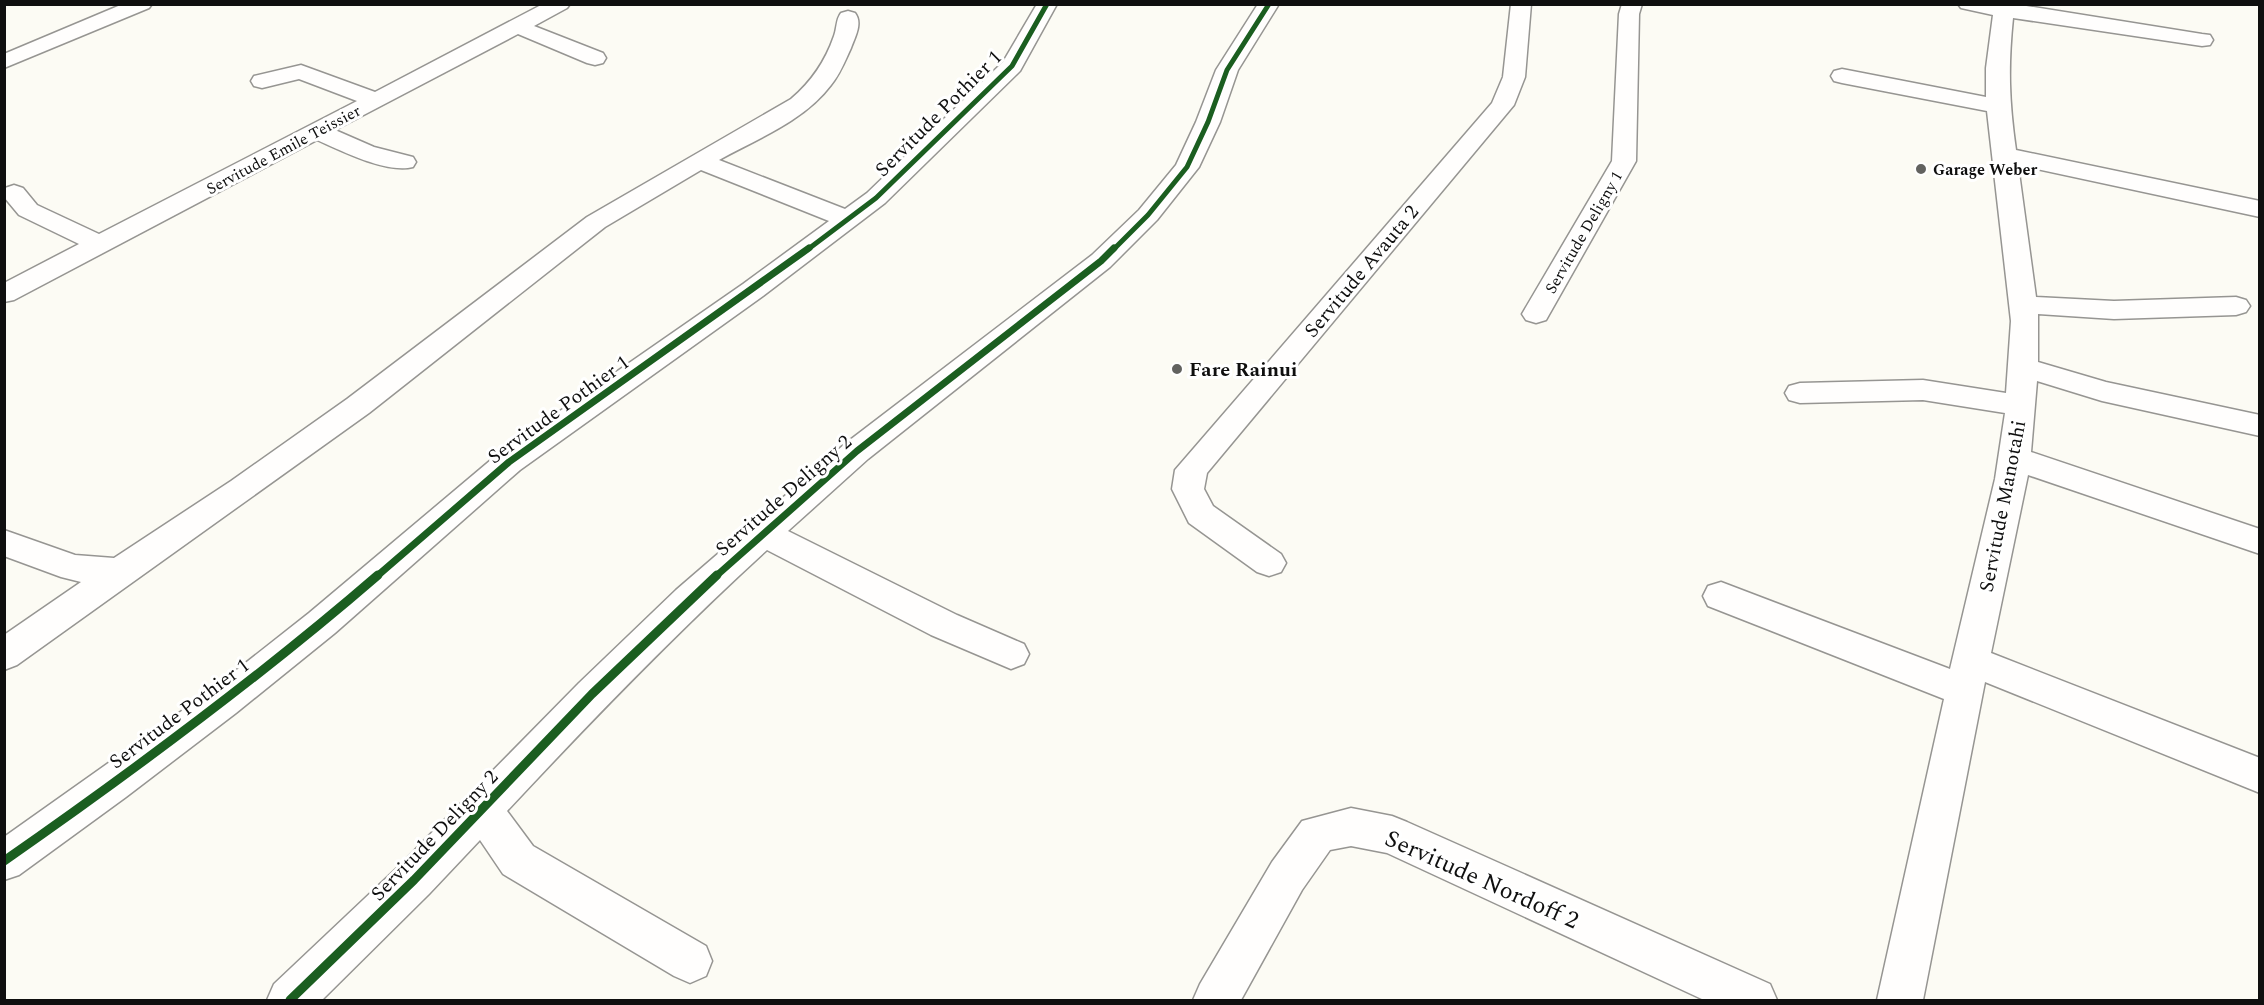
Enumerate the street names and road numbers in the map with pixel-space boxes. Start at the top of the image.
street label: Servitude Pothier 1 [868,43,1009,184]
street label: Servitude Emile Teissier [202,99,365,201]
street label: Servitude Deligny 1 [1539,167,1629,298]
street label: Servitude Avauta 2 [1297,199,1426,345]
street label: Servitude Pothier 1 [481,348,636,472]
street label: Servitude Manotahi [1972,418,2034,595]
street label: Servitude Deligny 2 [709,428,859,564]
street label: Servitude Pothier 1 [103,651,256,777]
street label: Servitude Deligny 2 [364,763,506,908]
street label: Servitude Nordoff 2 [1379,821,1584,939]

